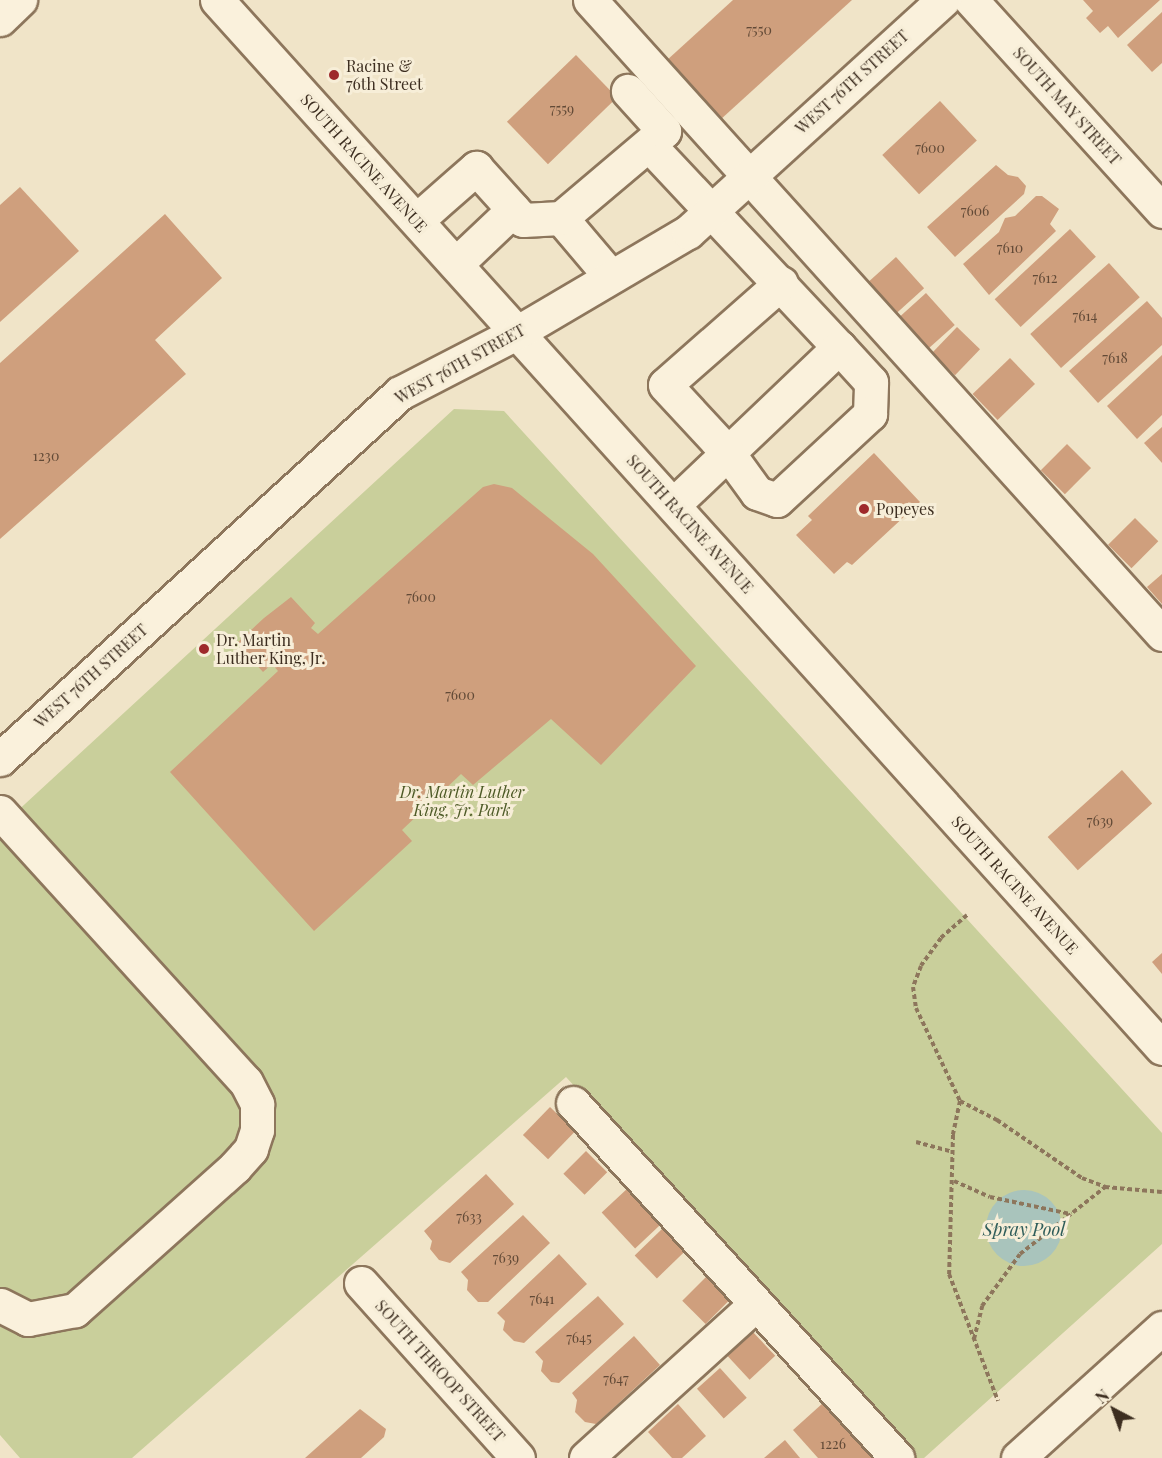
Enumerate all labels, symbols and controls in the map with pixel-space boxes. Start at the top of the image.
house number: 7550 [746,22,772,38]
street label: WEST 76TH STREET [791,26,913,138]
street label: SOUTH MAY STREET [1009,43,1125,169]
place label: Racine & 76th Street [346,56,423,94]
marker: Racine & 76th Street [327,68,341,82]
street label: SOUTH RACINE AVENUE [297,90,431,236]
house number: 7559 [550,101,574,117]
house number: 7600 [915,140,945,156]
house number: 7606 [961,203,989,219]
house number: 7610 [997,240,1023,256]
house number: 7612 [1033,270,1057,286]
house number: 7614 [1072,308,1098,324]
street label: WEST 76TH STREET [392,320,528,408]
house number: 7618 [1102,350,1128,366]
house number: 1230 [33,448,59,464]
street label: SOUTH RACINE AVENUE [623,451,757,597]
place label: Popeyes [876,499,934,519]
marker: Popeyes [857,502,871,516]
house number: 7600 [406,589,436,605]
street label: WEST 76TH STREET [30,620,152,732]
place label: Dr. Martin Luther King, Jr. [216,630,326,668]
marker: Dr. Martin Luther King, Jr. [197,642,211,656]
house number: 7600 [445,687,475,703]
park label: Dr. Martin Luther King, Jr. Park [400,782,524,820]
street label: SOUTH RACINE AVENUE [948,812,1082,958]
house number: 7639 [1087,813,1113,829]
house number: 7633 [456,1209,482,1225]
water label: Spray Pool [983,1218,1065,1240]
house number: 7639 [493,1250,519,1266]
house number: 7641 [529,1291,555,1307]
street label: SOUTH THROOP STREET [371,1296,509,1446]
house number: 7645 [566,1330,592,1346]
house number: 7647 [603,1371,629,1387]
north arrow [1084,1380,1144,1440]
text: N [1091,1384,1113,1408]
house number: 1226 [820,1436,846,1452]

